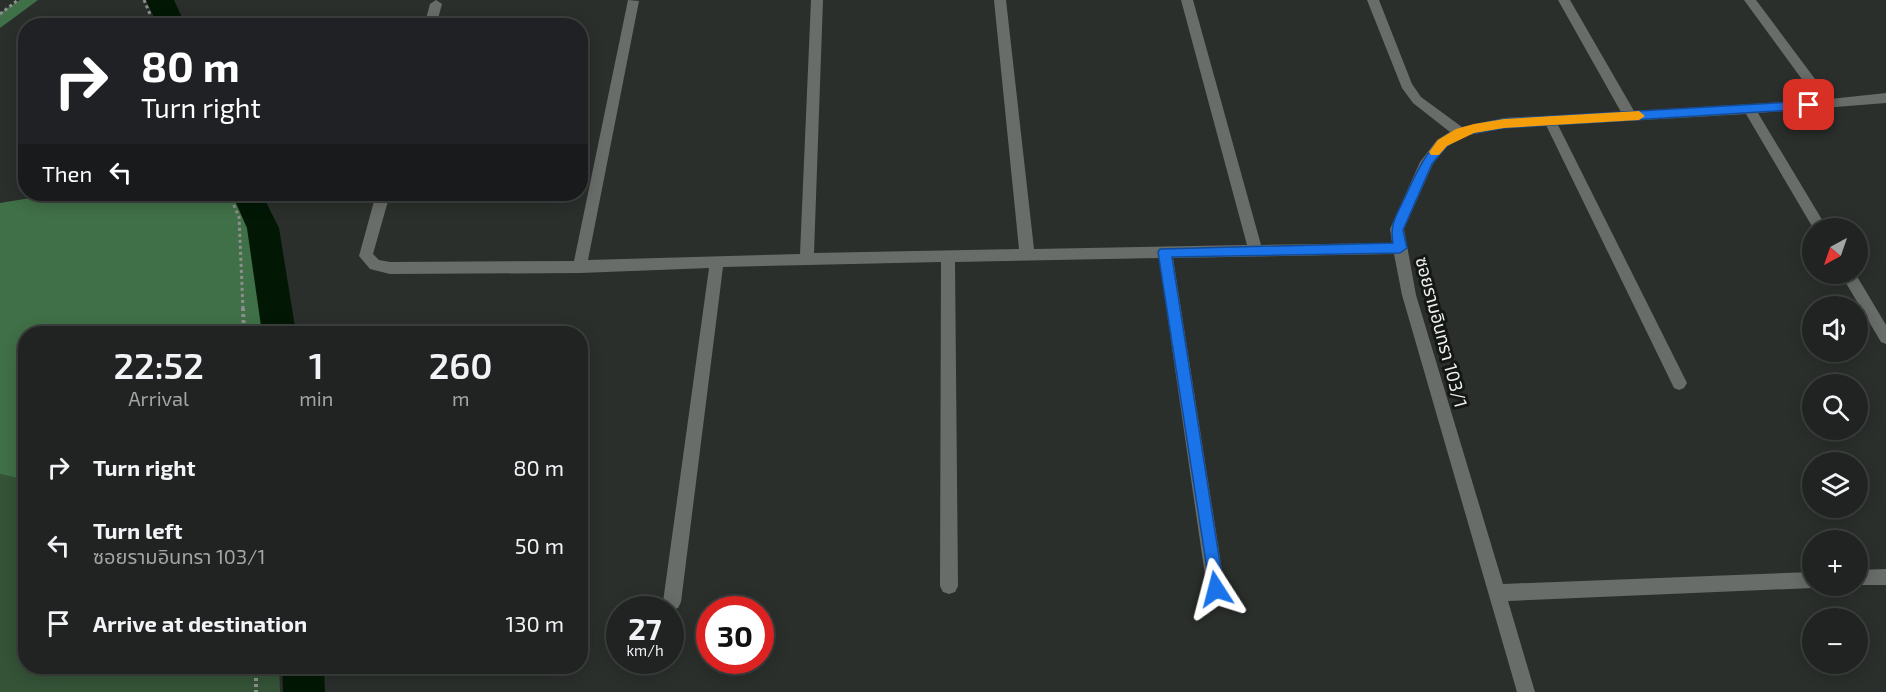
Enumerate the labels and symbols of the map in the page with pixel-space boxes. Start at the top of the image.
pin [1783,79,1834,130]
north arrow [1802,218,1868,284]
street label: ซอยรามอินทรา 103/1 [1411,254,1473,410]
position arrow [1184,557,1248,621]
speed limit sign: 30 [696,596,774,674]

